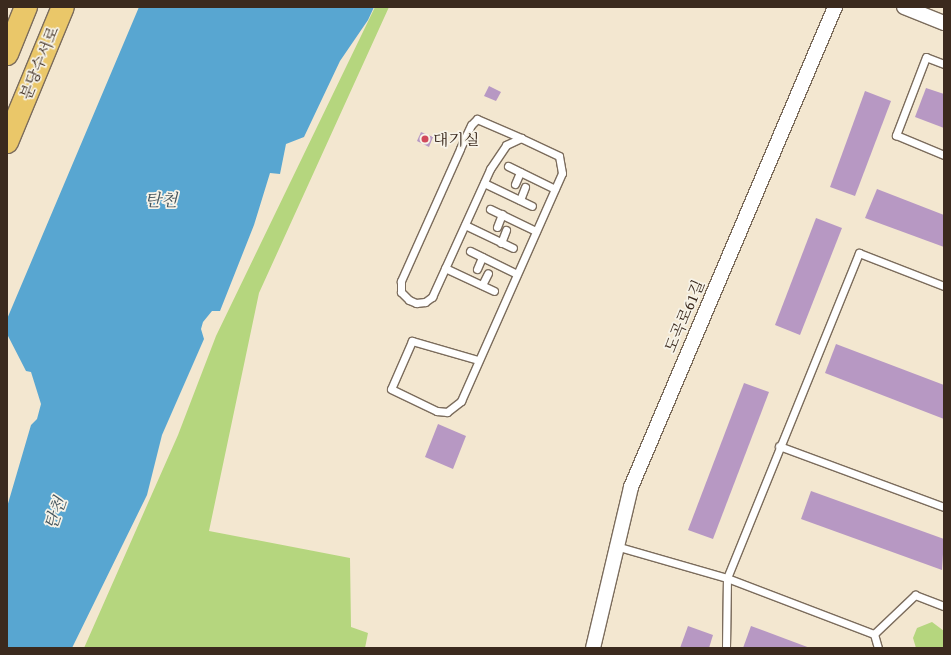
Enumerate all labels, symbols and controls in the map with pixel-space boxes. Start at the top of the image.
street label: 분당수서로 [16,24,62,102]
place label: 대기실 [433,129,479,149]
marker: 대기실 [420,134,430,144]
water label: 탄천 [145,190,177,210]
street label: 도곡로61길 [660,277,708,355]
water label: 탄천 [40,494,70,532]

